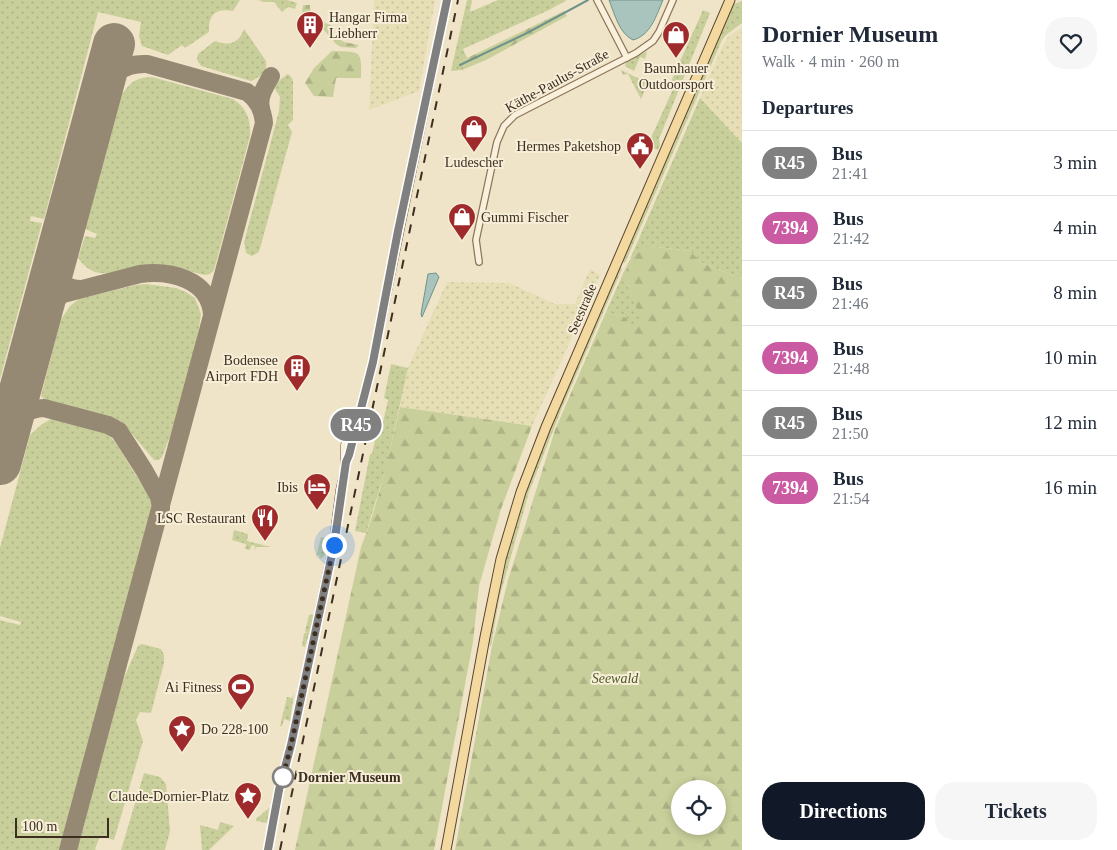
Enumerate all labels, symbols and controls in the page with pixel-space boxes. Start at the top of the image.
building icon: Hangar Firma Liebherr [295,10,325,49]
place label: Hangar Firma Liebherr [329,10,408,41]
button: heart [1045,17,1097,69]
shop icon: Baumhauer Outdoorsport [661,20,691,59]
text: Dornier Museum [762,21,938,47]
street label: Käthe-Paulus-Straße [503,46,611,116]
text: Walk · 4 min · 260 m [762,53,899,70]
place label: Baumhauer Outdoorsport [639,61,713,92]
text: Departures [762,97,853,118]
shop icon: Ludescher [459,114,489,153]
public building icon: Hermes Paketshop [625,131,655,170]
place label: Hermes Paketshop [516,139,621,154]
text: Bus [832,143,863,164]
text: 3 min [1053,152,1097,173]
text: R45 [774,153,805,173]
place label: Ludescher [445,155,503,170]
text: 21:41 [832,165,868,182]
shop icon: Gummi Fischer [447,202,477,241]
text: Bus [833,208,864,229]
place label: Gummi Fischer [481,210,569,225]
text: 4 min [1053,217,1097,238]
text: 7394 [772,218,808,238]
text: 21:42 [833,230,869,247]
text: Bus [832,273,863,294]
street label: Seestraße [565,281,599,337]
text: 8 min [1053,282,1097,303]
text: R45 [774,283,805,303]
text: 21:46 [832,295,868,312]
text: Bus [833,338,864,359]
text: 10 min [1044,347,1097,368]
text: 7394 [772,348,808,368]
place label: Bodensee Airport FDH [205,353,278,384]
building icon: Bodensee Airport FDH [282,353,312,392]
text: 21:48 [833,360,869,377]
text: Bus [832,403,863,424]
line badge: R45 [327,409,385,441]
text: 12 min [1044,412,1097,433]
text: R45 [774,413,805,433]
text: R45 [341,415,372,435]
text: 21:50 [832,425,868,442]
text: Bus [833,468,864,489]
hotel icon: Ibis [302,472,332,511]
text: 16 min [1044,477,1097,498]
text: 7394 [772,478,808,498]
place label: Ibis [277,480,298,495]
text: 21:54 [833,490,869,507]
restaurant icon: LSC Restaurant [250,503,280,542]
place label: LSC Restaurant [157,511,246,526]
your location [322,533,347,558]
park label: Seewald [592,671,639,686]
sports icon: Ai Fitness [226,672,256,711]
place label: Ai Fitness [165,680,222,695]
place icon: Do 228-100 [167,714,197,753]
place label: Do 228-100 [201,722,268,737]
marker: Dornier Museum [272,766,294,788]
place label: Dornier Museum [298,770,401,785]
map controls [671,780,726,835]
button: locate [671,780,726,835]
place icon: Claude-Dornier-Platz [233,781,263,820]
button: Directions [762,782,925,840]
button: Tickets [935,782,1097,840]
place label: Claude-Dornier-Platz [109,789,229,804]
scale bar [15,815,109,838]
text: 100 m [22,819,57,834]

